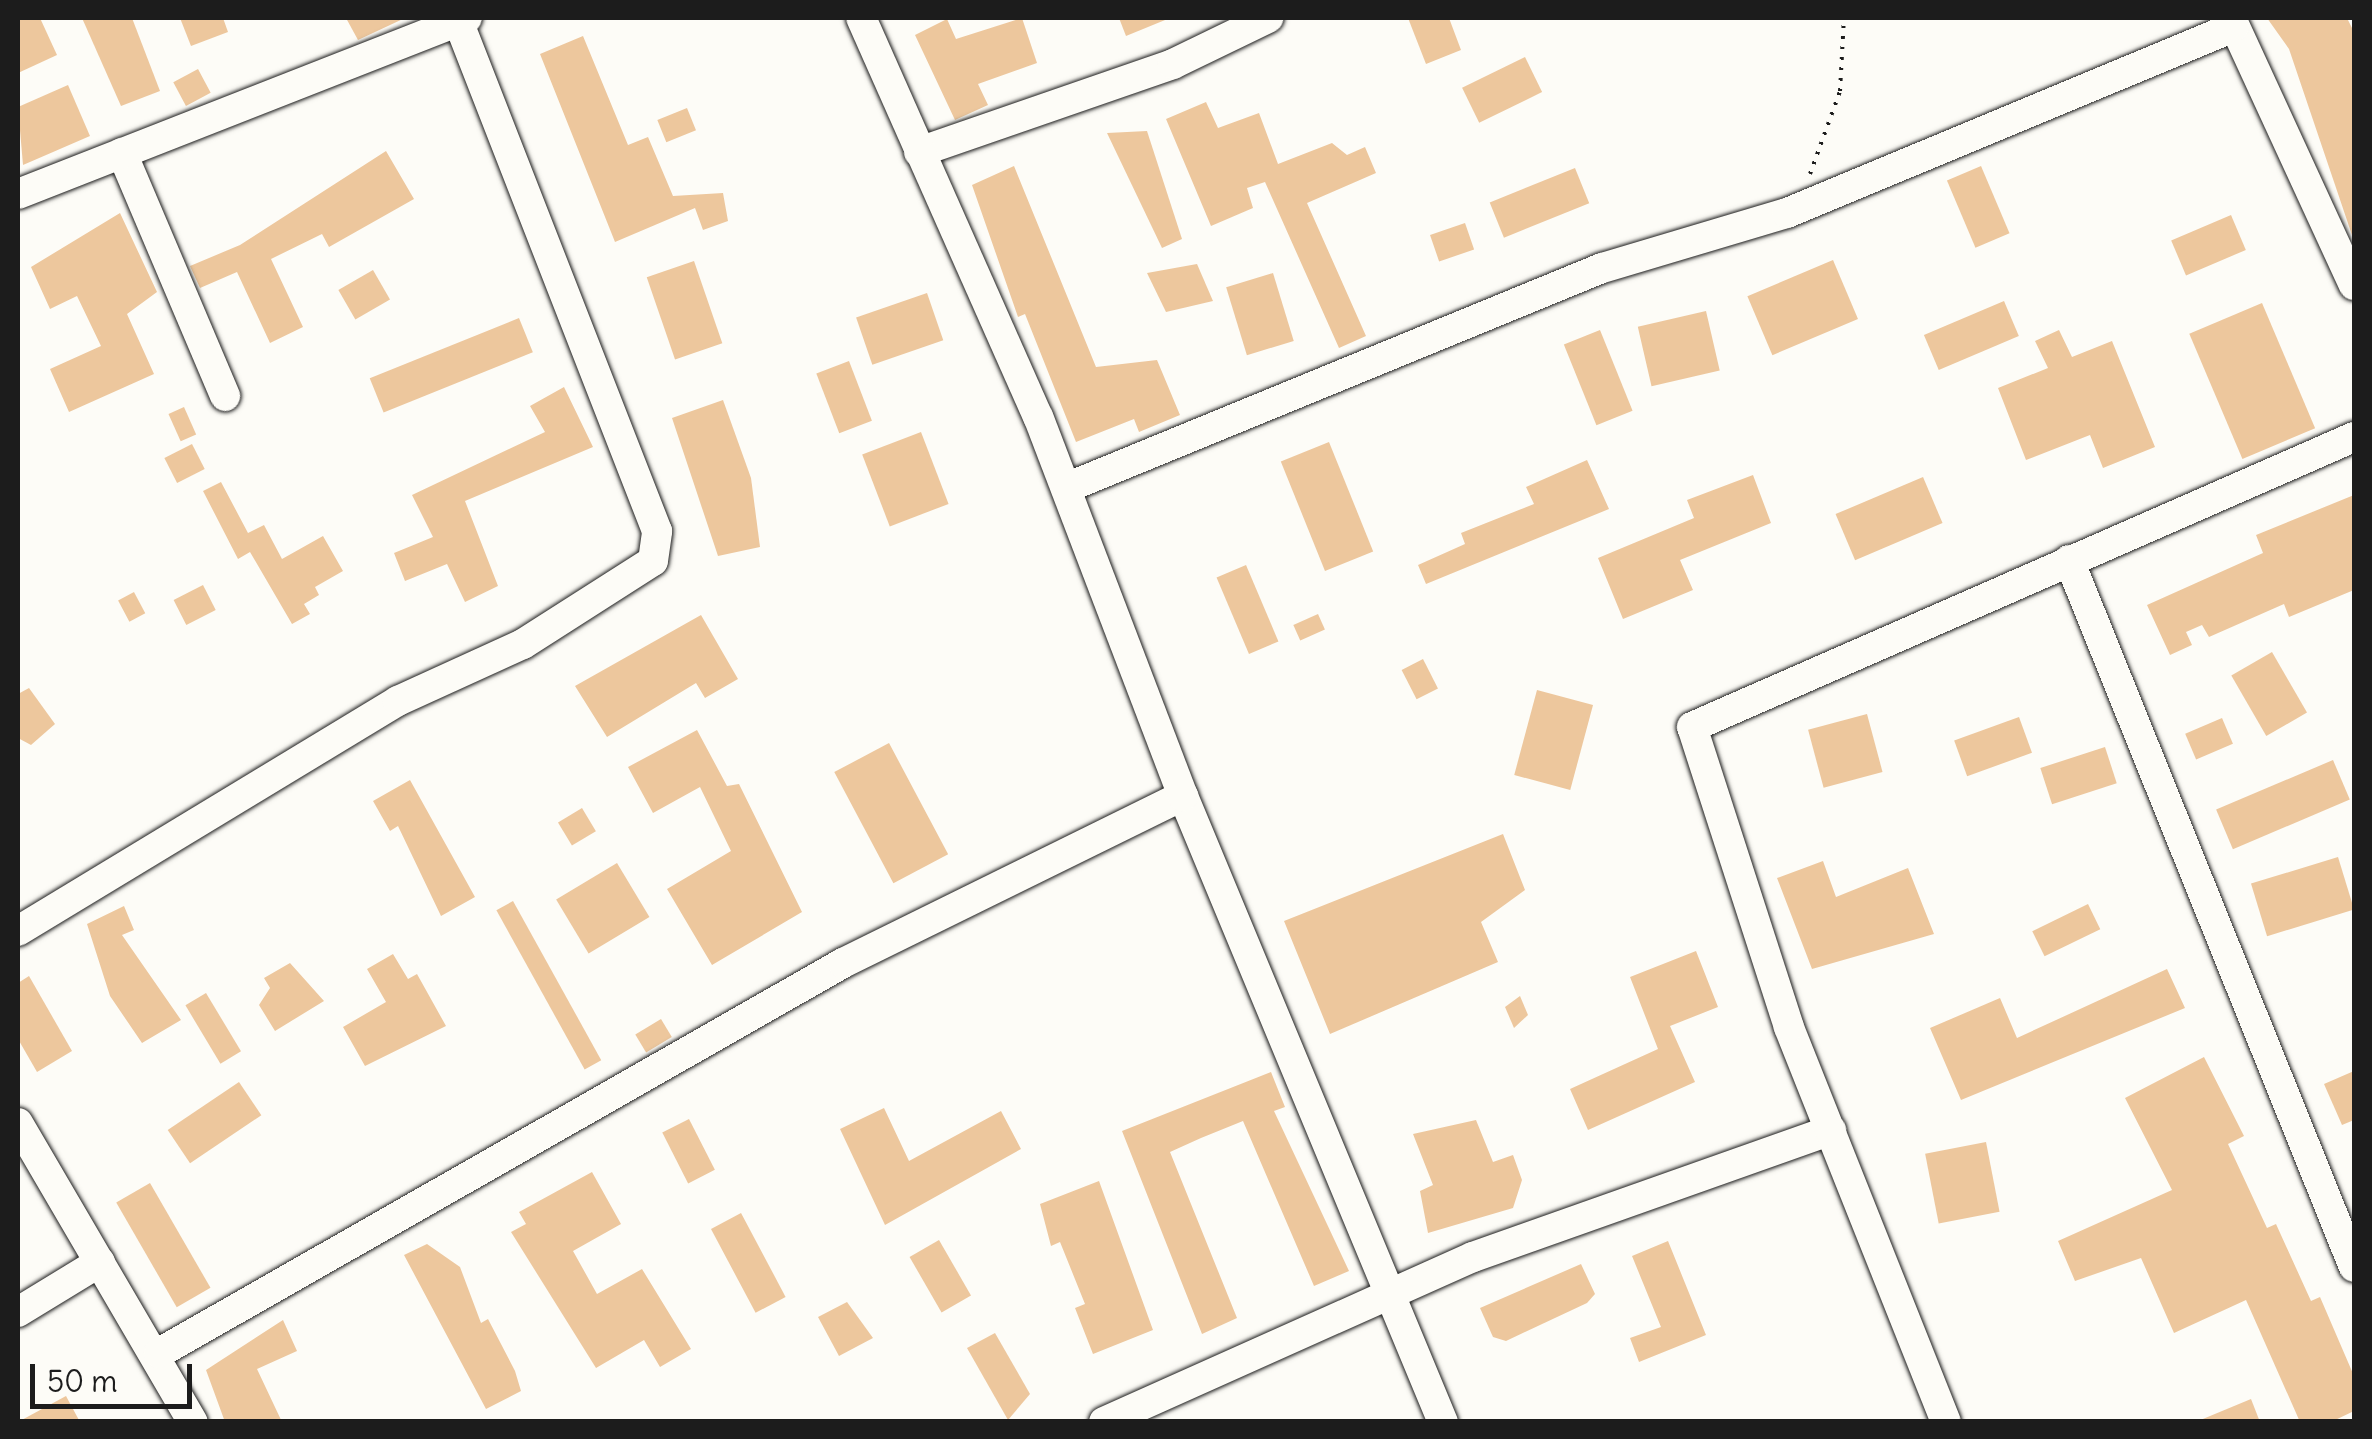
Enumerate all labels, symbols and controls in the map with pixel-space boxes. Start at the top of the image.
scale bar [35,1344,198,1406]
text: 50 m [47,1362,117,1400]

